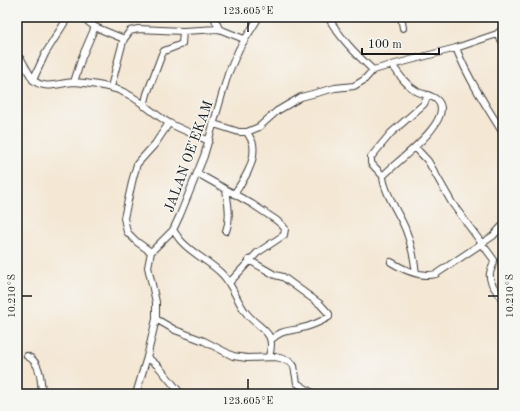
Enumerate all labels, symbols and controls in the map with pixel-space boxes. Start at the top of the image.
text: 123.605°E [223,6,273,16]
scale bar [362,30,439,56]
text: 100 m [368,39,402,51]
street label: JALAN OE'EKAM [162,98,216,214]
text: 10.210°S [7,274,17,318]
text: 10.210°S [505,274,515,318]
text: 123.605°E [223,396,273,406]

